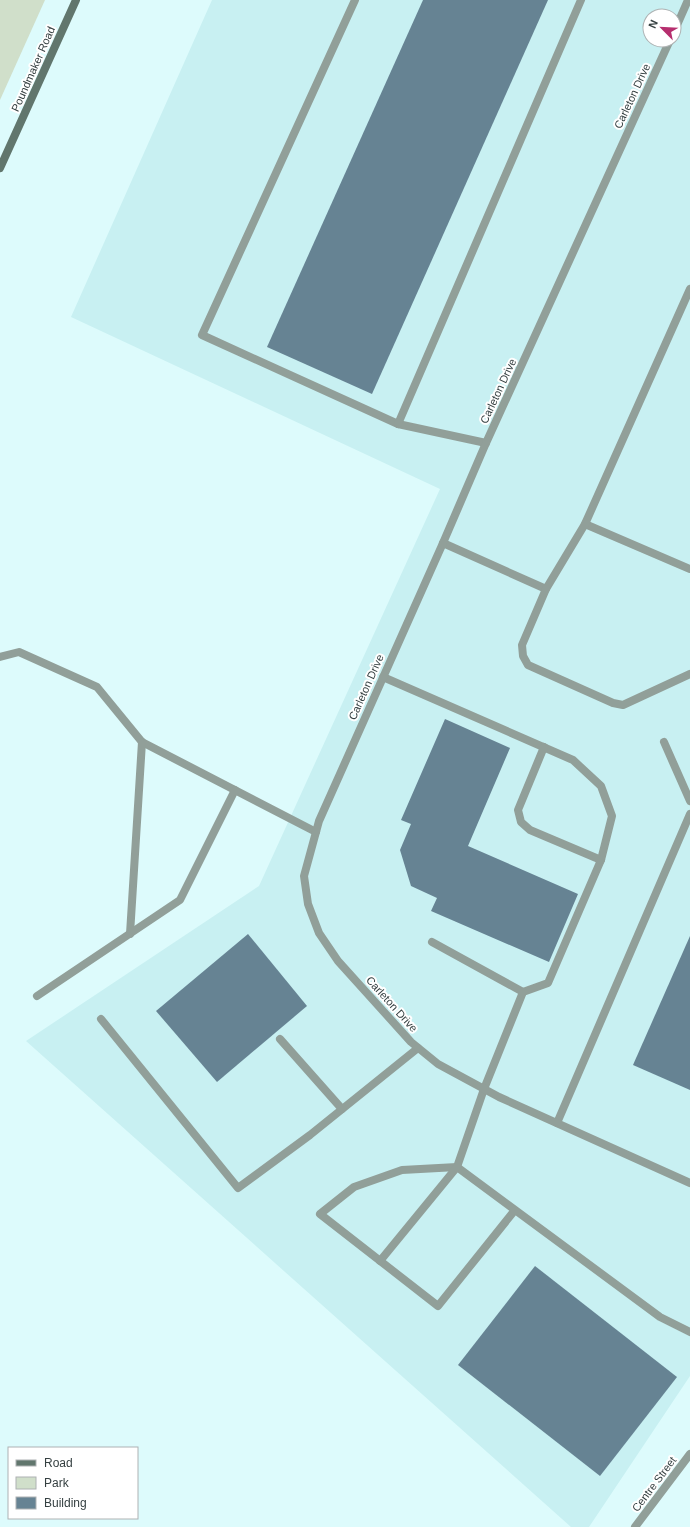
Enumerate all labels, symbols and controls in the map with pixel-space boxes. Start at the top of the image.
north arrow [642,8,682,48]
text: N [646,18,660,30]
street label: Poundmaker Road [9,25,57,113]
street label: Carleton Drive [612,62,652,130]
street label: Carleton Drive [478,357,518,425]
street label: Carleton Drive [346,652,386,722]
street label: Carleton Drive [364,974,420,1034]
legend [8,1447,138,1519]
street label: Centre Street [630,1454,678,1514]
text: Road [44,1456,73,1470]
text: Park [44,1476,70,1490]
text: Building [44,1496,87,1510]

